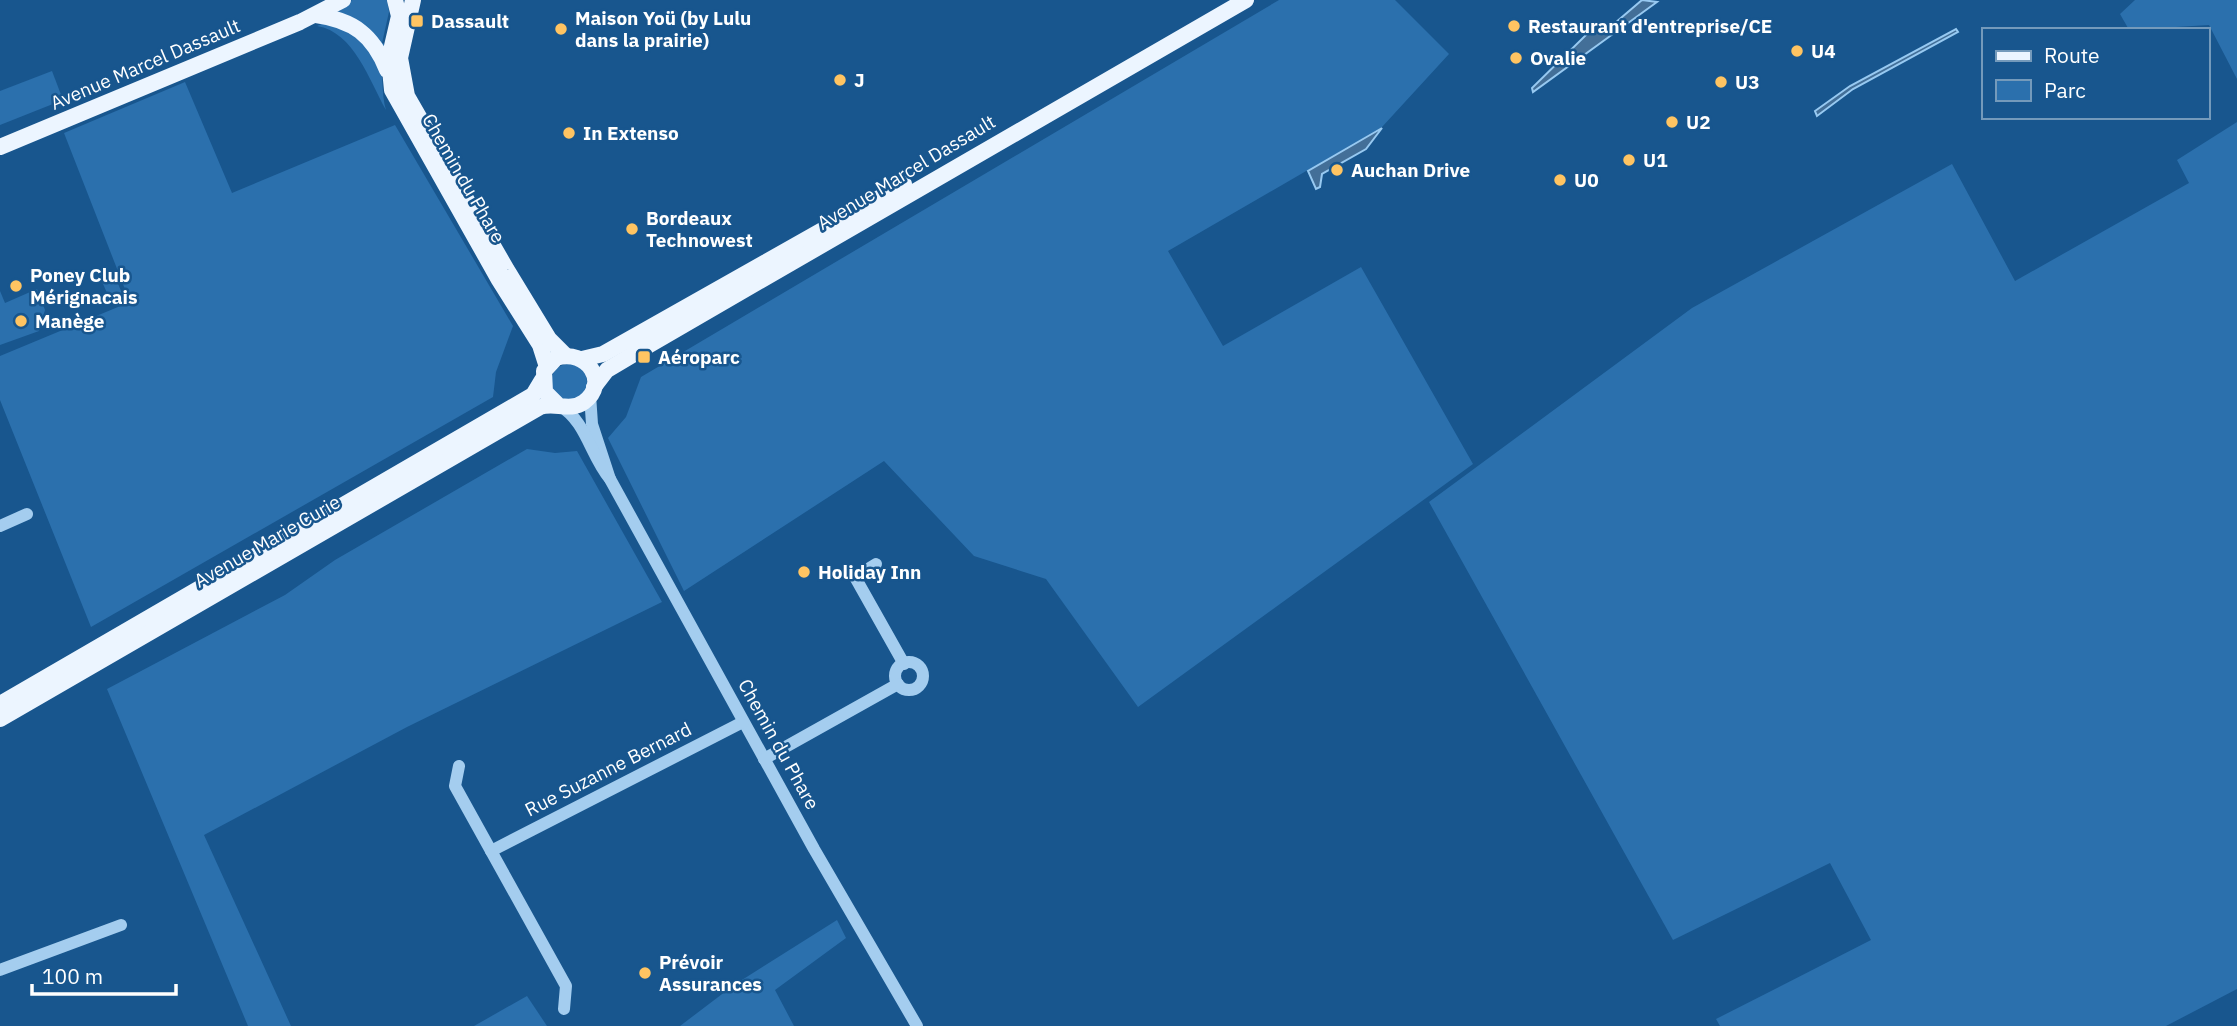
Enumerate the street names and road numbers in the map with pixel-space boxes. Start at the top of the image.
street label: Avenue Marcel Dassault [46,13,244,115]
street label: Chemin du Phare [417,109,511,247]
street label: Avenue Marcel Dassault [812,109,1000,235]
street label: Avenue Marie Curie [190,489,344,593]
street label: Chemin du Phare [733,674,825,814]
street label: Rue Suzanne Bernard [521,717,695,821]

